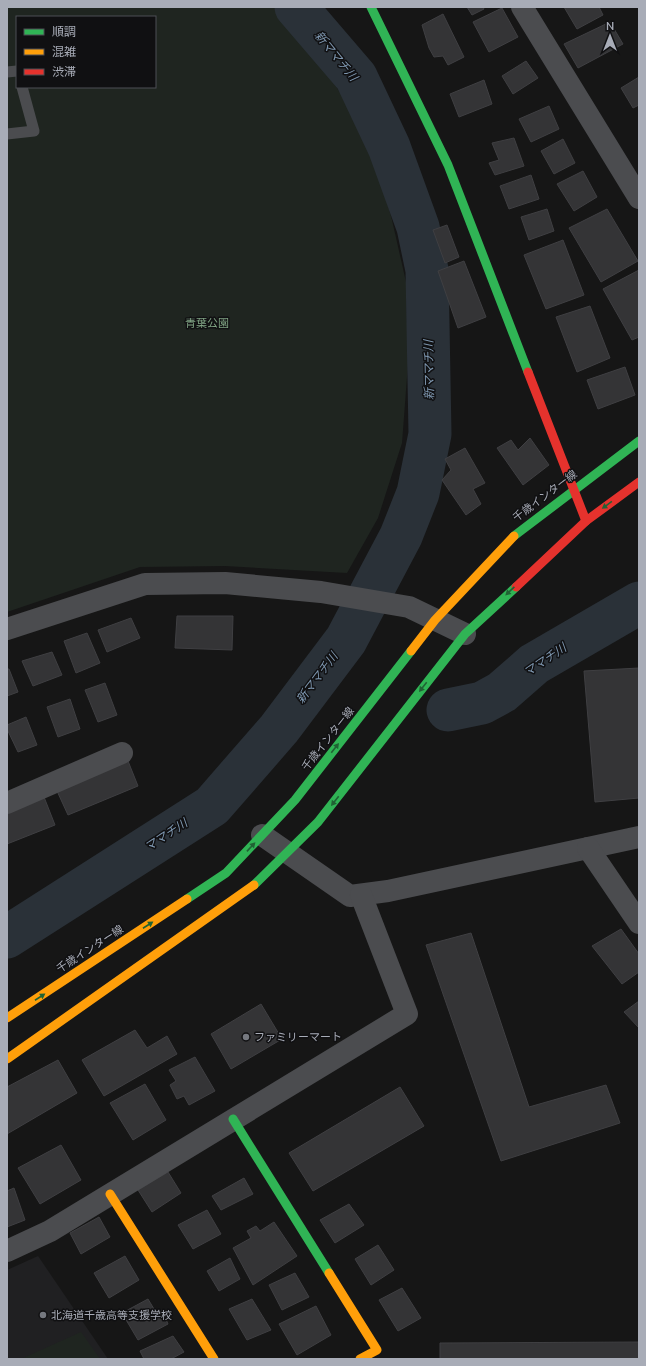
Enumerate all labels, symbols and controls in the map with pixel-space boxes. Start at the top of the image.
legend [16,16,156,88]
north arrow [590,16,630,56]
text: N [606,19,614,34]
text: 順調 [52,24,76,40]
water label: 新ママチ川 [311,28,362,86]
text: 混雑 [52,44,76,60]
text: 渋滞 [52,64,76,80]
park label: 青葉公園 [185,316,229,331]
water label: 新ママチ川 [420,338,438,400]
street label: 千歳インター線 [510,467,580,525]
one-way arrow [602,501,613,509]
one-way arrow [505,586,515,596]
water label: ママチ川 [521,639,571,680]
water label: 新ママチ川 [293,648,343,707]
one-way arrow [419,682,427,693]
street label: 千歳インター線 [298,704,358,774]
one-way arrow [331,743,340,754]
one-way arrow [330,795,339,806]
water label: ママチ川 [142,814,192,855]
one-way arrow [246,842,256,852]
one-way arrow [143,921,153,929]
street label: 千歳インター線 [54,922,126,976]
one-way arrow [34,993,45,1000]
place label: ファミリーマート [254,1030,342,1045]
marker: ファミリーマート [241,1032,251,1042]
place label: 北海道千歳高等支援学校 [51,1308,172,1323]
marker: 北海道千歳高等支援学校 [38,1310,48,1320]

